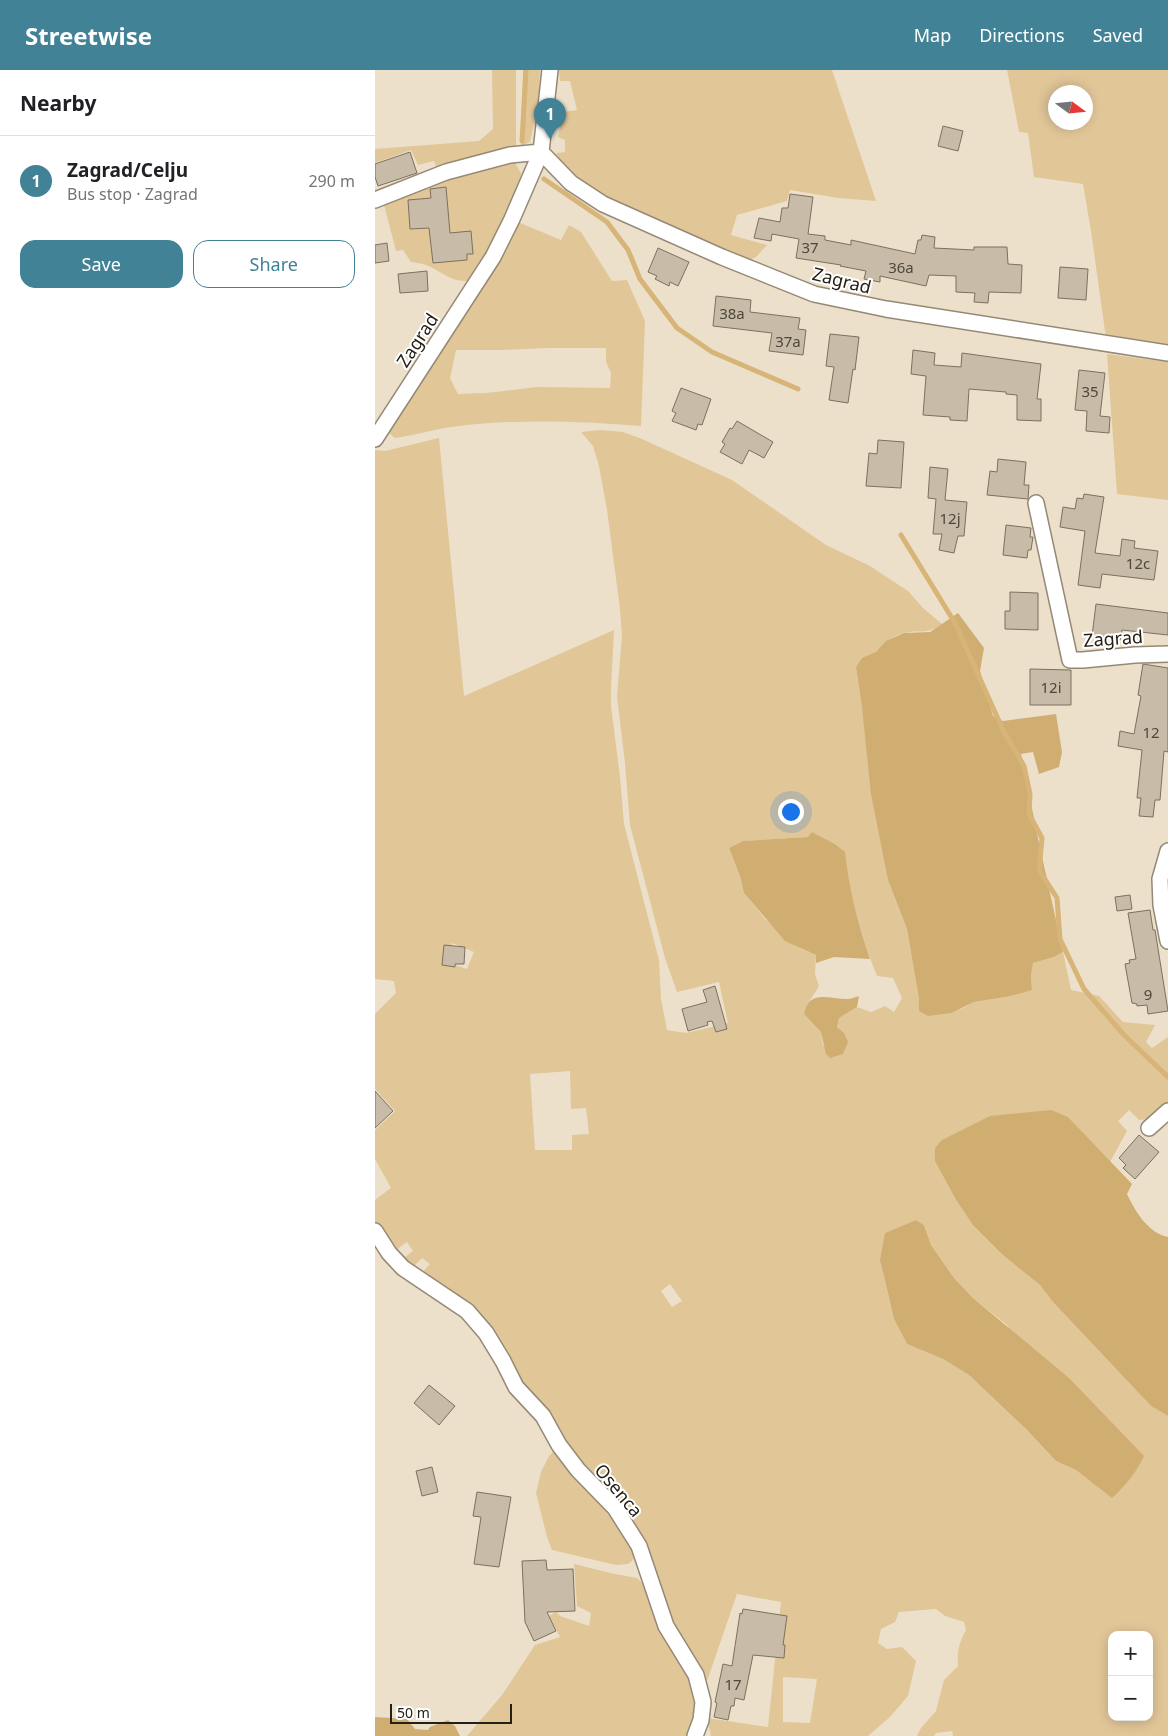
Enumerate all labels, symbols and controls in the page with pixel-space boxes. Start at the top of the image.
text: Streetwise [25,19,152,52]
text: Map [914,23,951,47]
text: Directions [979,23,1065,47]
text: Saved [1093,23,1143,47]
north arrow [1048,85,1093,130]
text: Nearby [20,89,96,117]
pin: 1 [534,98,566,139]
text: Zagrad/Celju [67,157,188,183]
text: 1 [31,170,41,192]
text: 290 m [308,170,355,192]
text: Bus stop · Zagrad [67,183,198,205]
house number: 37 [801,237,819,257]
button: Save [20,240,183,288]
button: Share [193,240,355,288]
house number: 36a [888,257,914,277]
street label: Zagrad [810,261,874,299]
house number: 38a [719,303,745,323]
street label: Zagrad [391,308,443,372]
house number: 37a [775,331,801,351]
house number: 35 [1081,381,1099,401]
house number: 12j [939,508,961,528]
house number: 12c [1126,553,1150,573]
street label: Zagrad [1082,624,1144,652]
house number: 12i [1040,677,1062,697]
house number: 12 [1142,722,1160,742]
your location [778,799,804,825]
house number: 9 [1144,984,1152,1004]
street label: Osenca [590,1458,648,1522]
map controls [1108,1631,1153,1721]
button: + [1108,1631,1153,1676]
house number: 17 [724,1674,742,1694]
button: − [1108,1676,1153,1721]
scale bar [390,1701,513,1724]
text: 50 m [397,1703,430,1722]

